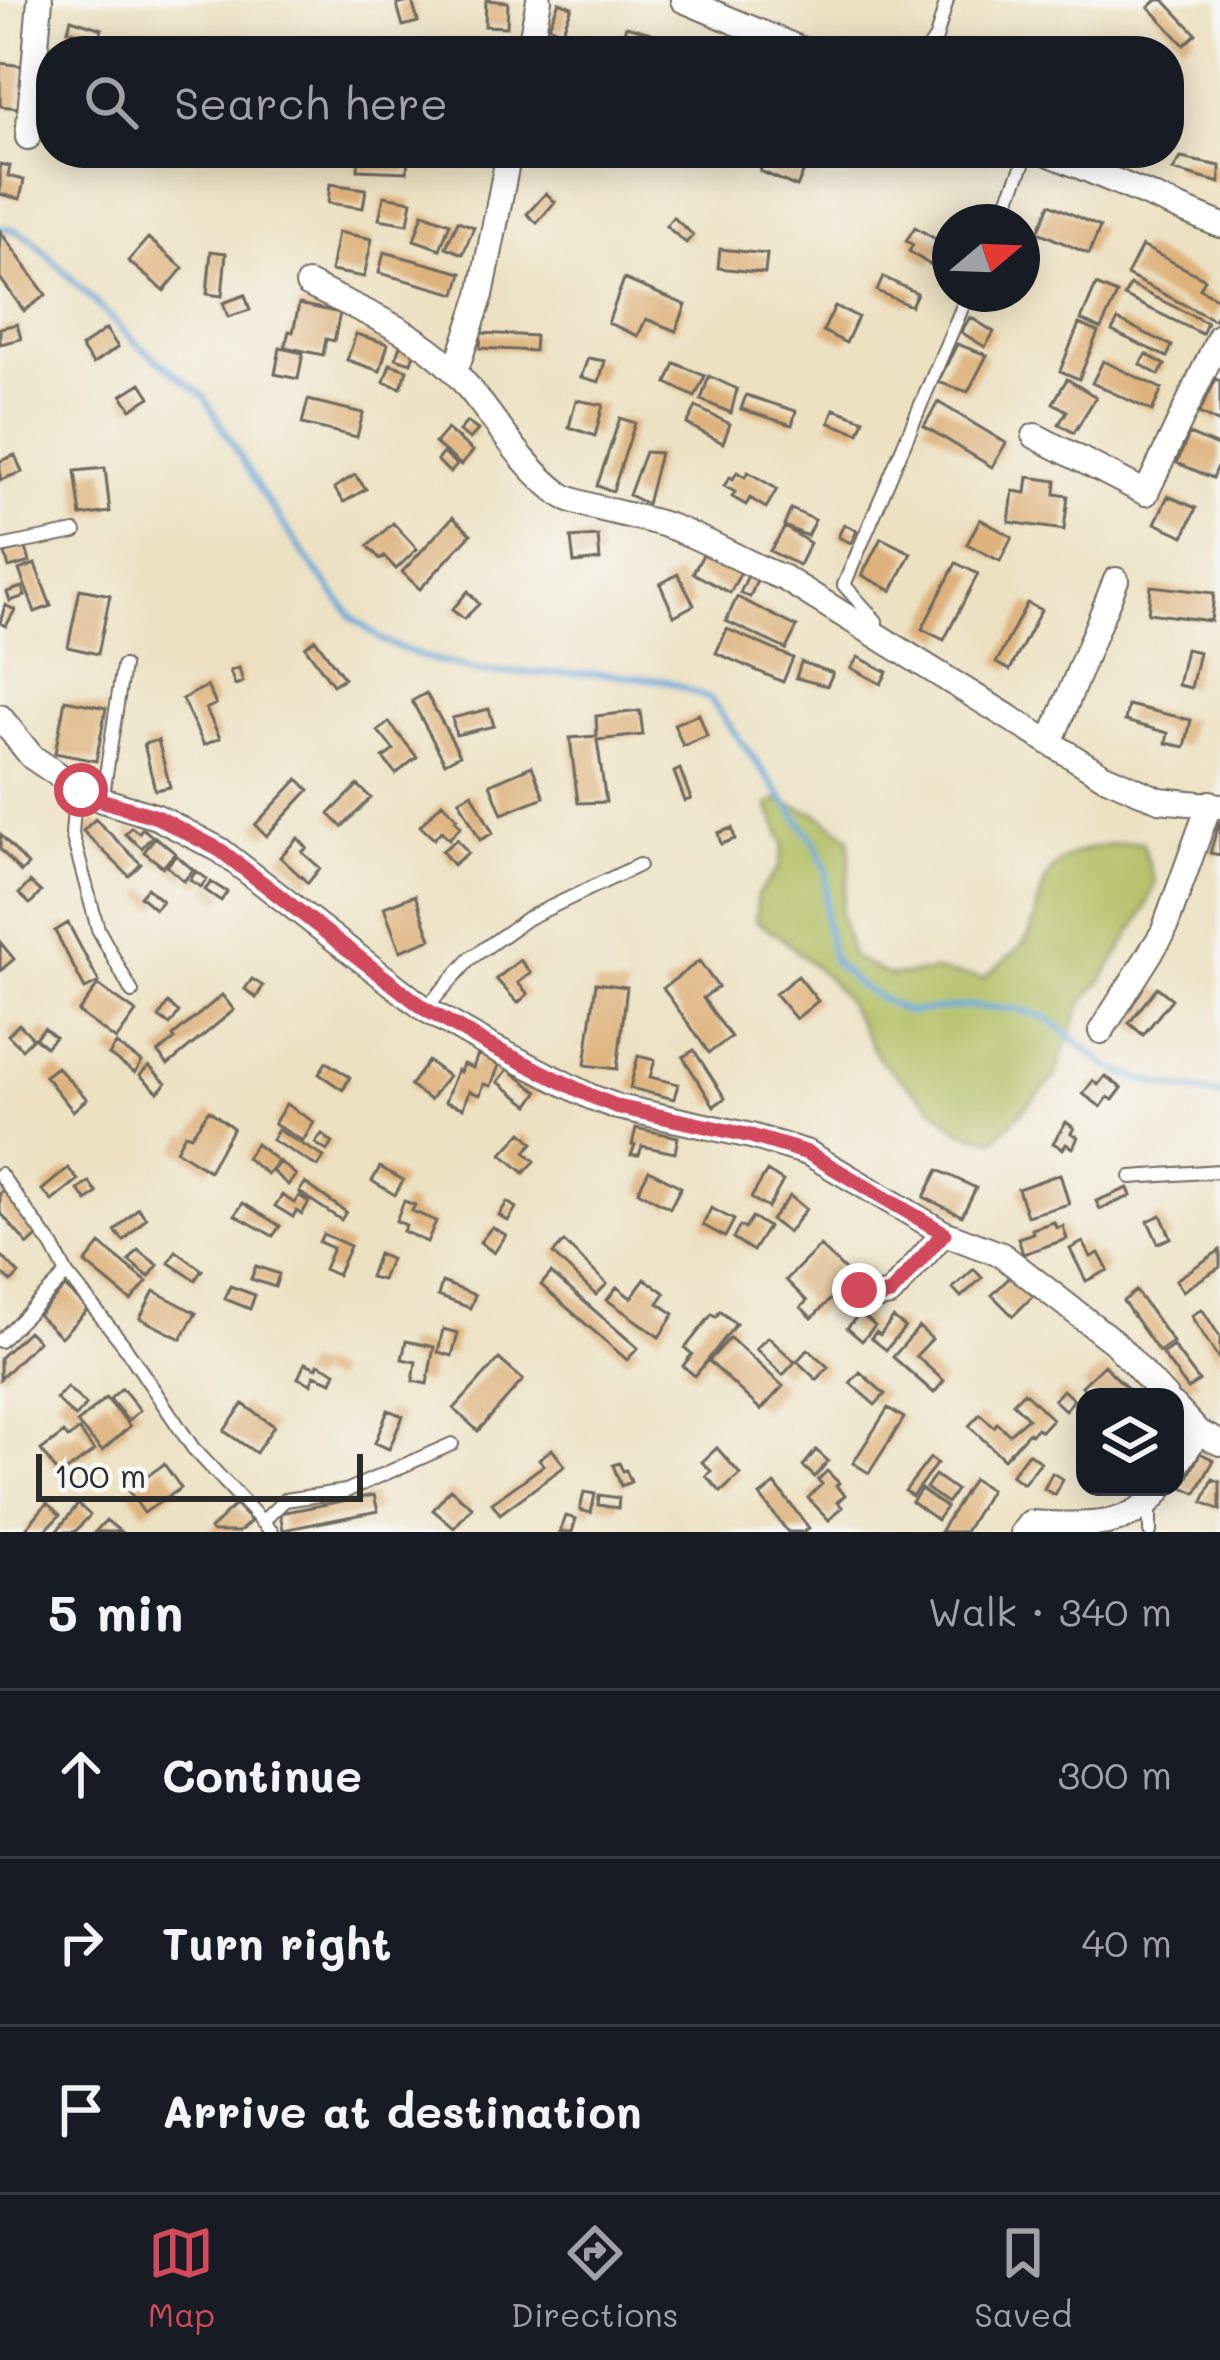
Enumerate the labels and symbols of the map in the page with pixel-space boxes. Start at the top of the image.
north arrow [932,204,1040,312]
route start [54,763,108,817]
route end [832,1263,886,1317]
scale bar [36,1448,363,1501]

